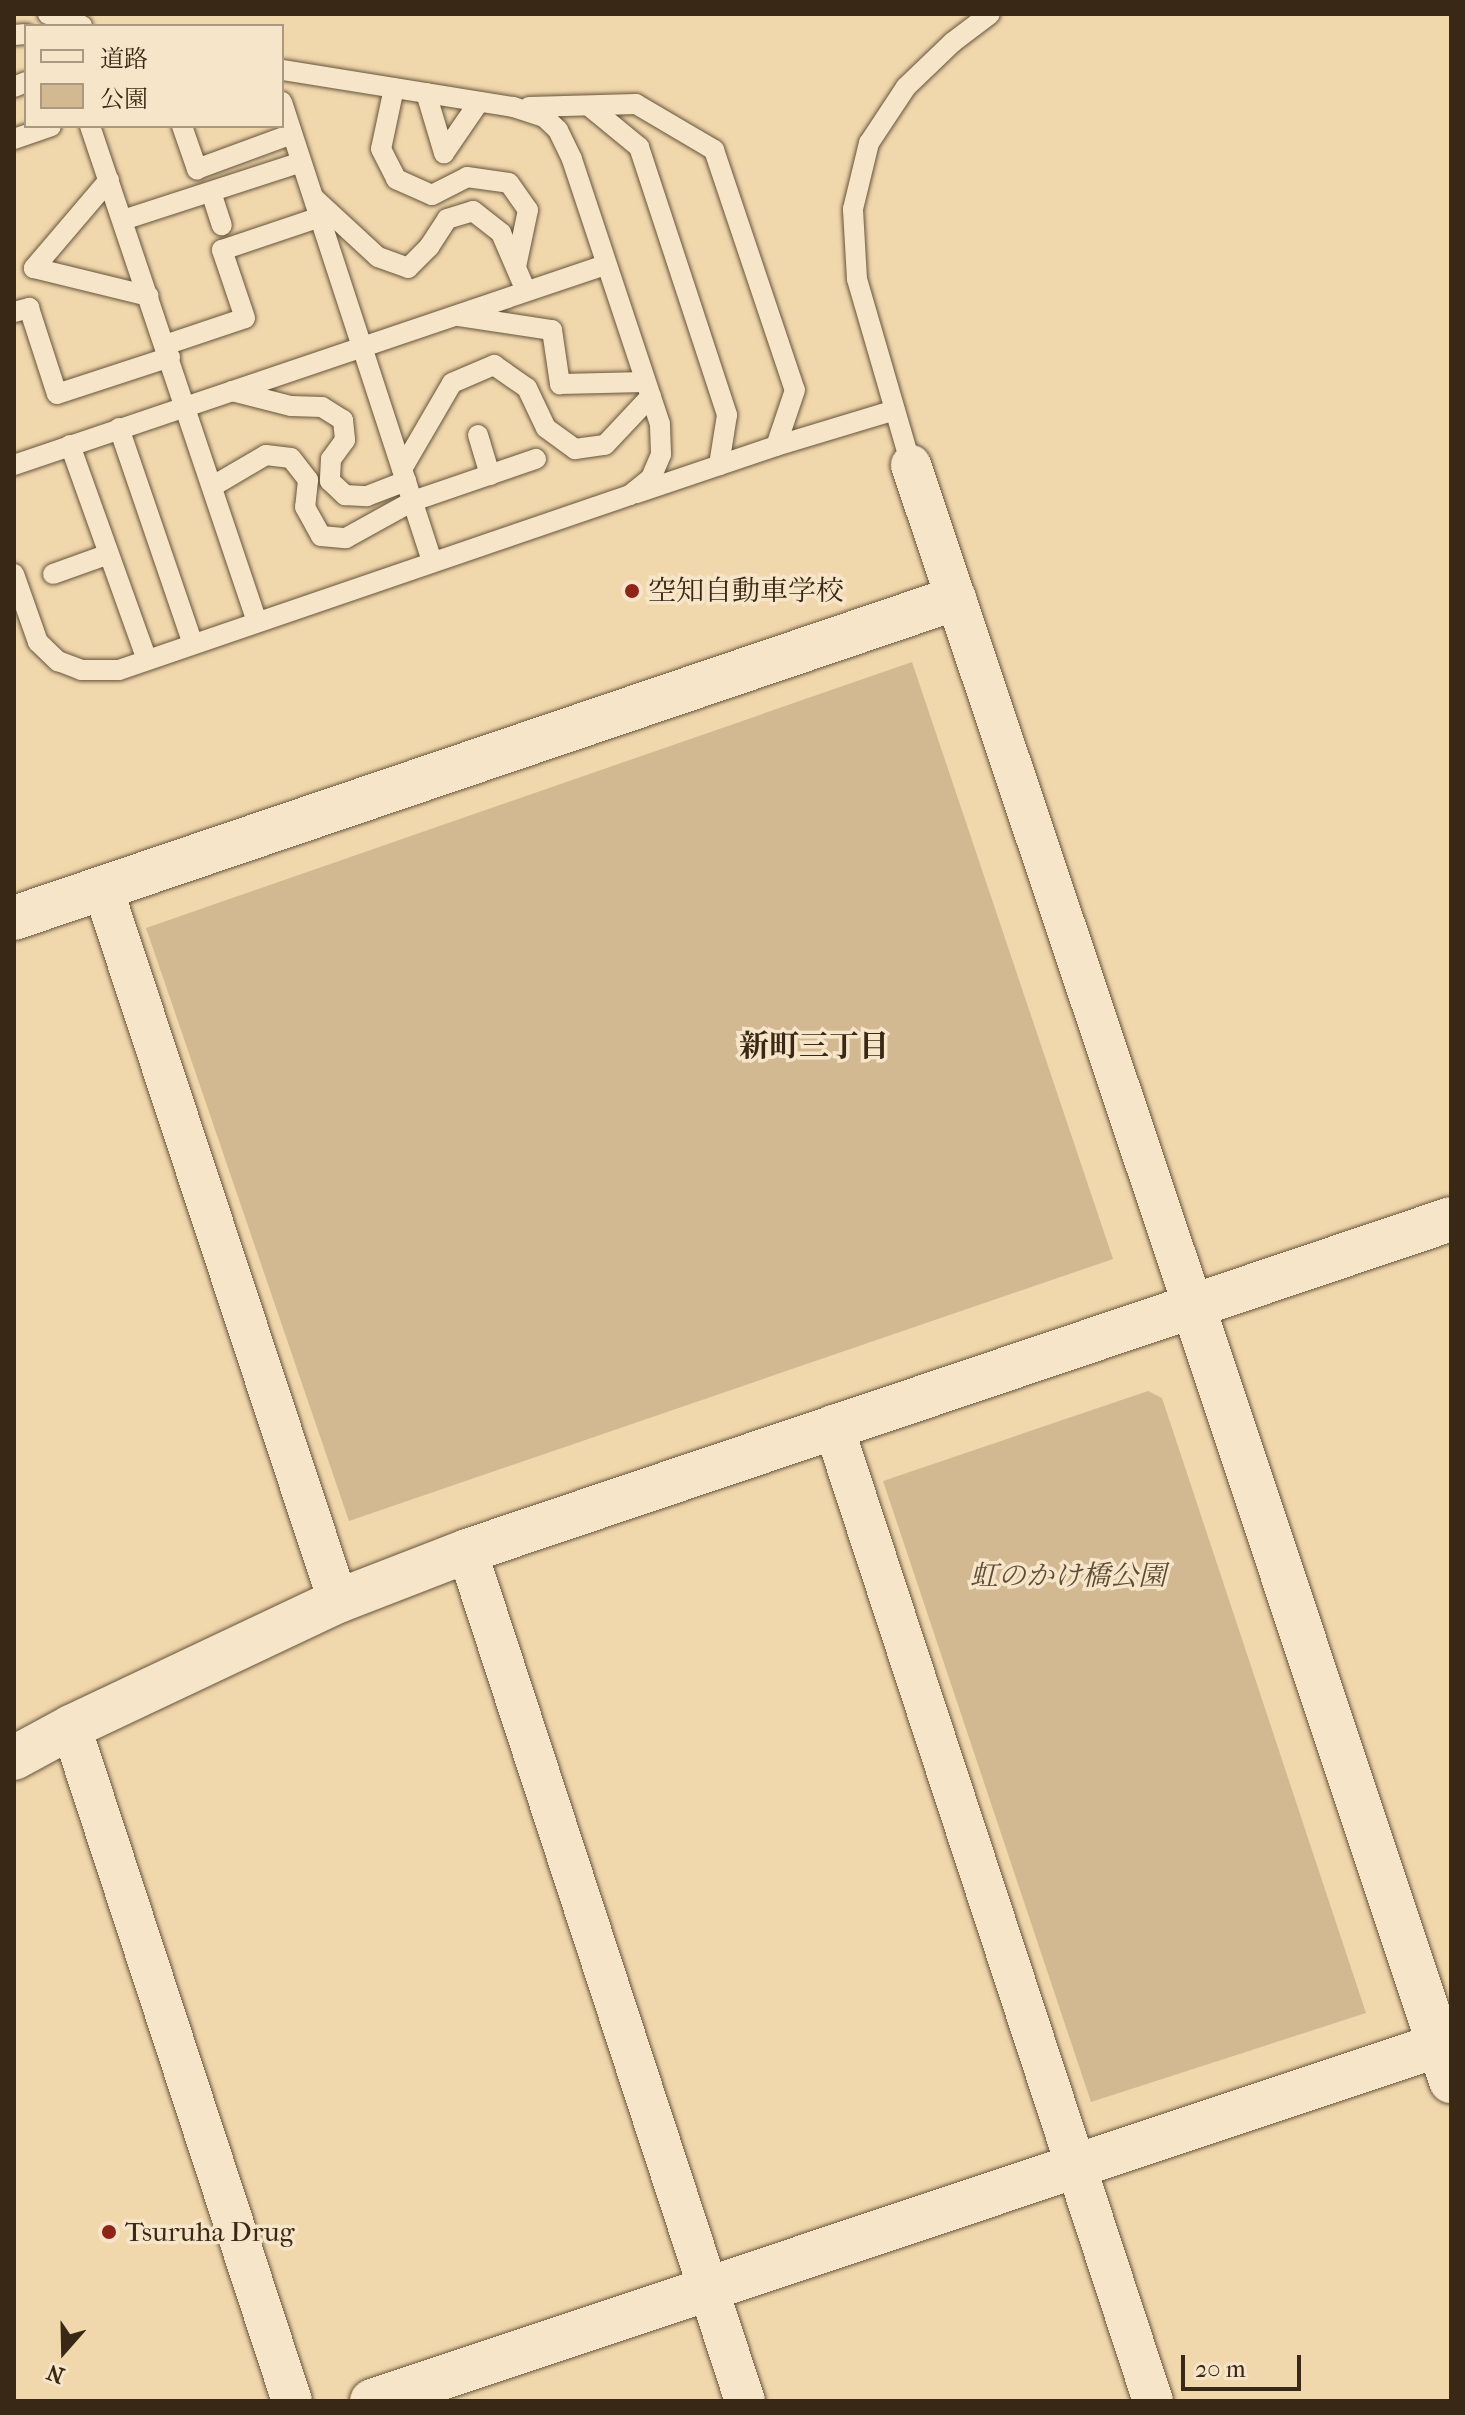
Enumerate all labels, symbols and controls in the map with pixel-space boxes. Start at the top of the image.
legend [24,24,284,128]
text: 道路 [100,45,148,73]
text: 公園 [100,85,148,113]
place label: 空知自動車学校 [648,574,844,608]
marker: 空知自動車学校 [623,582,641,600]
district label: 新町三丁目 [739,1029,889,1065]
park label: 虹のかけ橋公園 [970,1559,1166,1593]
place label: Tsuruha Drug [125,2215,295,2249]
marker: Tsuruha Drug [100,2223,118,2241]
north arrow [24,2311,104,2391]
scale bar [1185,2339,1305,2389]
text: 20 m [1195,2355,1246,2383]
text: N [44,2358,68,2389]

